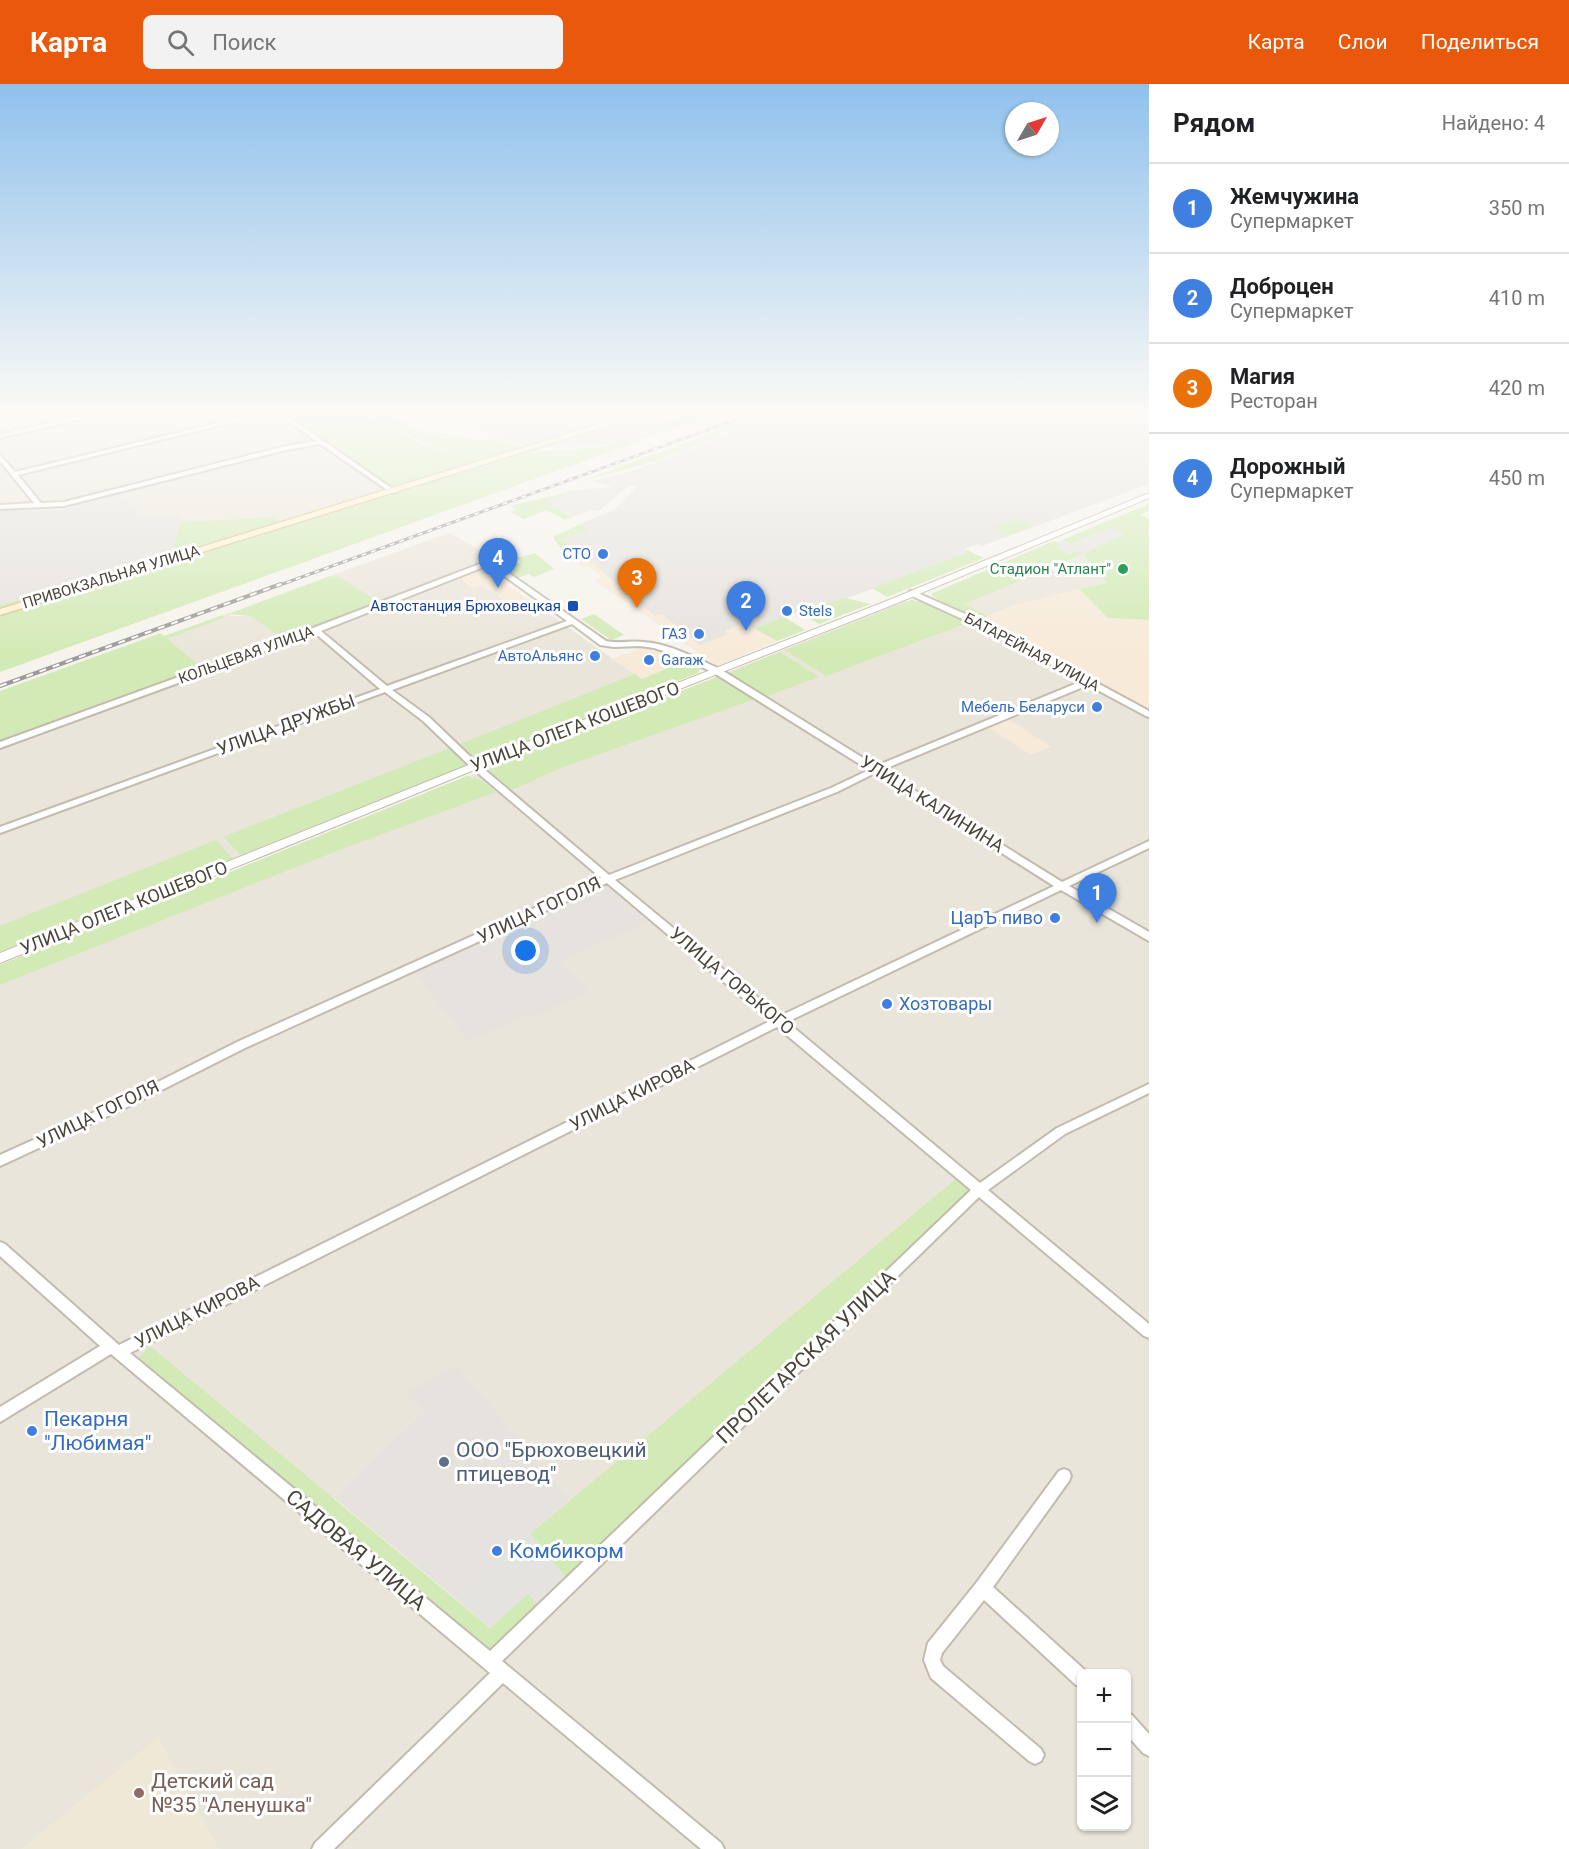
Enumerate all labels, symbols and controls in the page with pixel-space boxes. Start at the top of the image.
search box [143,15,563,69]
text: Карта [30,26,107,59]
icon: search [164,26,197,59]
text: Поиск [212,30,277,55]
text: Карта [1248,30,1305,54]
text: Слои [1338,30,1388,54]
text: Поделиться [1421,30,1539,54]
north arrow [1005,102,1059,156]
text: Рядом [1173,108,1255,138]
text: Найдено: 4 [1442,111,1545,135]
text: Жемчужина [1230,184,1359,209]
text: 1 [1187,196,1198,220]
text: 350 m [1489,196,1545,220]
text: Супермаркет [1230,209,1354,233]
text: Доброцен [1230,274,1334,299]
text: 2 [1187,286,1198,310]
text: 410 m [1489,286,1545,310]
text: Супермаркет [1230,299,1354,323]
text: Магия [1230,364,1295,389]
text: 3 [1187,376,1198,400]
text: 420 m [1489,376,1545,400]
text: Ресторан [1230,389,1318,413]
text: Дорожный [1230,454,1345,479]
text: 4 [1187,466,1198,490]
text: 450 m [1489,466,1545,490]
text: Супермаркет [1230,479,1354,503]
pin: 4 [478,538,518,588]
street label: ПРИВОКЗАЛЬНАЯ УЛИЦА [20,541,202,613]
place label: СТО [562,545,591,563]
marker: СТО [596,547,610,561]
pin: 3 [618,558,656,608]
place label: Стадион "Атлант" [990,560,1111,578]
marker: Стадион "Атлант" [1116,562,1130,576]
pin: 2 [726,582,766,631]
place label: Автостанция Брюховецкая [370,597,561,615]
marker: Автостанция Брюховецкая [566,599,580,613]
place label: Stels [799,602,832,620]
marker: Stels [780,604,794,618]
street label: БАТАРЕЙНАЯ УЛИЦА [961,609,1103,695]
street label: КОЛЬЦЕВАЯ УЛИЦА [176,622,316,688]
place label: ГАЗ [661,625,687,643]
marker: ГАЗ [692,627,706,641]
place label: АвтоАльянс [498,647,583,665]
marker: АвтоАльянс [588,649,602,663]
place label: Garaж [661,651,704,669]
marker: Garaж [642,653,656,667]
street label: УЛИЦА ОЛЕГА КОШЕВОГО [468,677,682,776]
street label: УЛИЦА ДРУЖБЫ [214,690,358,759]
place label: Мебель Беларуси [961,698,1085,716]
marker: Мебель Беларуси [1090,700,1104,714]
street label: УЛИЦА КАЛИНИНА [857,751,1008,856]
street label: УЛИЦА ОЛЕГА КОШЕВОГО [17,856,231,959]
street label: УЛИЦА ГОГОЛЯ [474,872,604,947]
pin: 1 [1078,874,1116,923]
place label: ЦарЪ пиво [950,907,1043,928]
marker: ЦарЪ пиво [1048,911,1062,925]
street label: УЛИЦА ГОРЬКОГО [666,922,799,1039]
your location [511,936,540,965]
place label: Хозтовары [899,993,992,1014]
marker: Хозтовары [880,997,894,1011]
street label: УЛИЦА КИРОВА [566,1054,698,1135]
street label: УЛИЦА ГОГОЛЯ [33,1075,162,1152]
street label: ПРОЛЕТАРСКАЯ УЛИЦА [712,1265,901,1449]
street label: УЛИЦА КИРОВА [131,1271,263,1352]
place label: Пекарня "Любимая" [44,1407,152,1455]
marker: Пекарня "Любимая" [25,1424,39,1438]
place label: ООО "Брюховецкий птицевод" [456,1438,647,1486]
marker: ООО "Брюховецкий птицевод" [437,1455,451,1469]
street label: САДОВАЯ УЛИЦА [281,1485,431,1616]
place label: Комбикорм [509,1539,624,1563]
marker: Комбикорм [490,1544,504,1558]
map controls [1077,1669,1131,1831]
button: + [1077,1669,1131,1723]
button: − [1077,1723,1131,1777]
place label: Детский сад №35 "Аленушка" [151,1769,312,1817]
button: layers [1077,1777,1131,1831]
marker: Детский сад №35 "Аленушка" [132,1786,146,1800]

